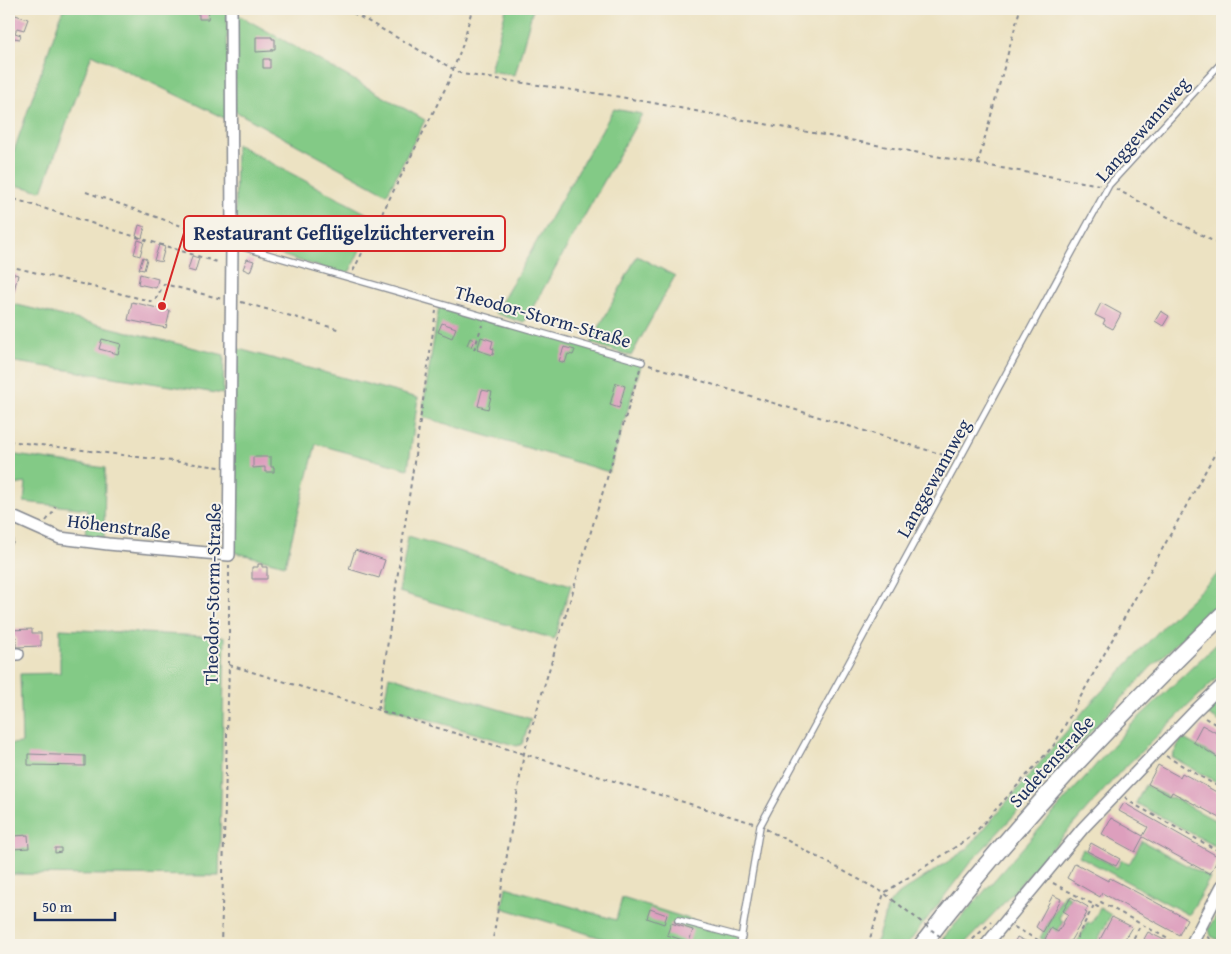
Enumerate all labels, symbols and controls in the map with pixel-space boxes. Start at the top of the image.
street label: Langgewannweg [1088,70,1196,188]
callout: Restaurant Geflügelzüchterverein [184,216,505,251]
text: Restaurant Geflügelzüchterverein [194,218,495,247]
street label: Theodor-Storm-Straße [452,277,635,355]
street label: Langgewannweg [889,413,977,542]
street label: Theodor-Storm-Straße [196,503,228,685]
street label: Höhenstraße [66,506,172,546]
street label: Sudetenstraße [1002,709,1100,813]
scale bar [35,889,115,921]
text: 50 m [42,896,73,917]

